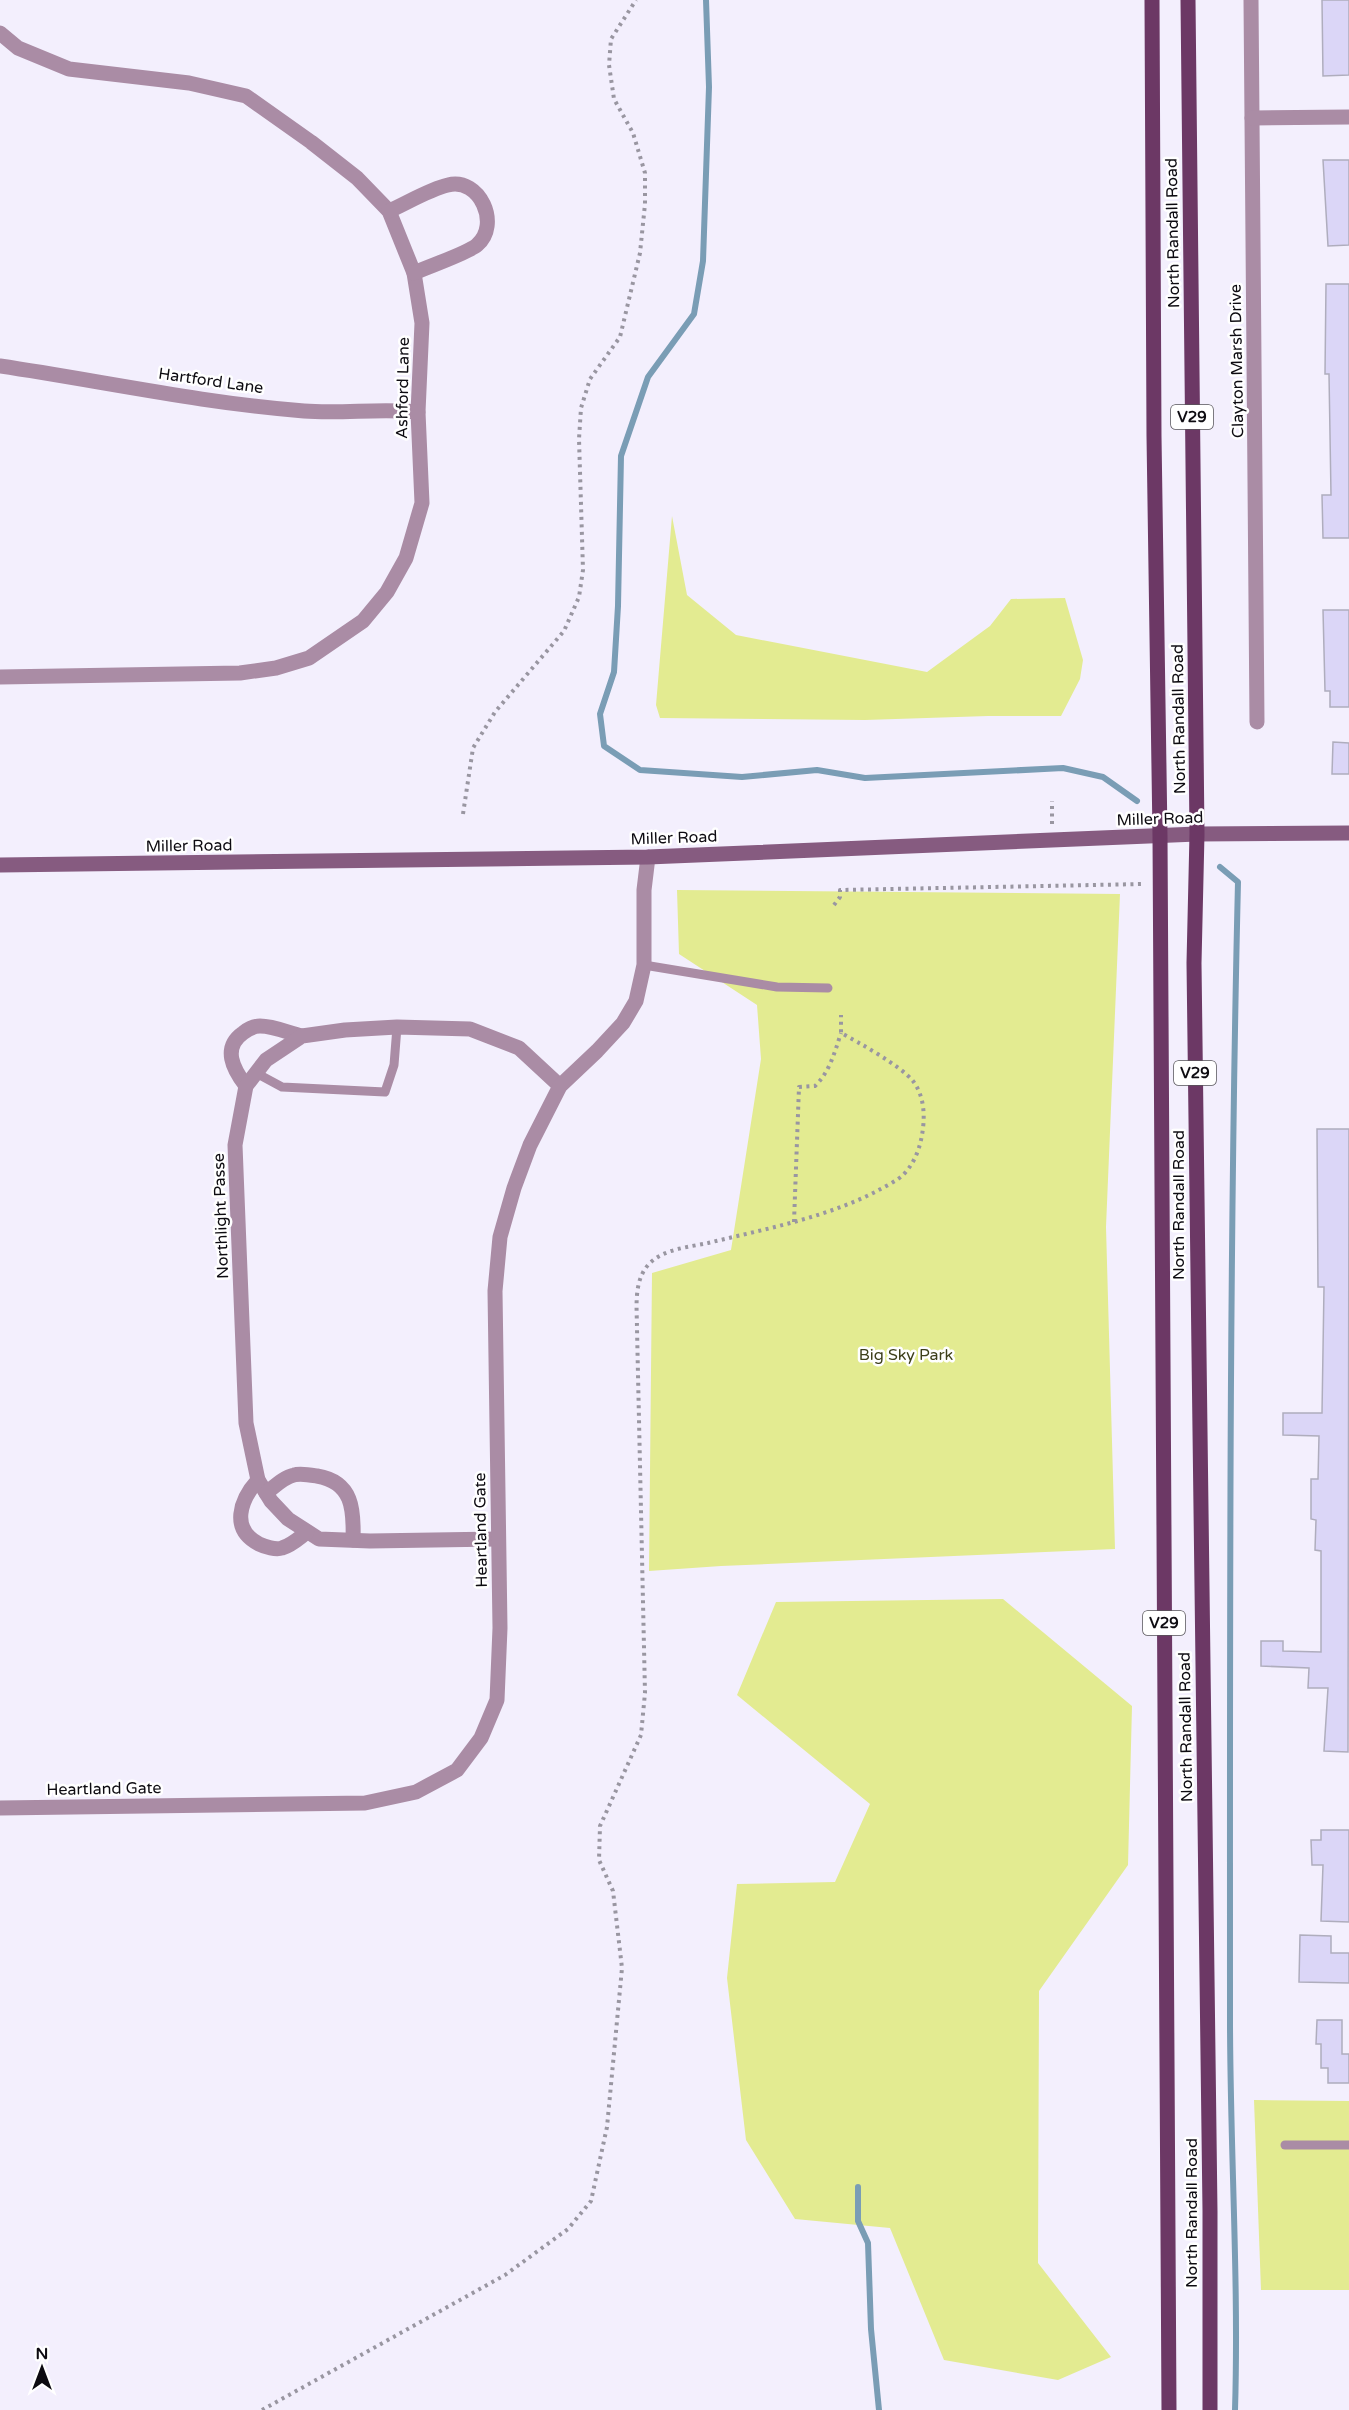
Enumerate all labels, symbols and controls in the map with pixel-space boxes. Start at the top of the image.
street label: North Randall Road [1162,158,1184,308]
street label: Clayton Marsh Drive [1226,284,1248,438]
street label: Ashford Lane [392,337,414,439]
street label: Hartford Lane [157,364,265,398]
road number: V29 [1171,405,1213,429]
street label: North Randall Road [1168,644,1190,794]
street label: Miller Road [1116,807,1204,831]
street label: Miller Road [630,826,718,850]
street label: Miller Road [145,835,233,857]
road number: V29 [1174,1061,1216,1085]
street label: North Randall Road [1169,1130,1189,1280]
street label: Northlight Passe [209,1153,233,1279]
park label: Big Sky Park [859,1345,954,1365]
street label: Heartland Gate [470,1472,492,1588]
road number: V29 [1143,1611,1185,1635]
street label: North Randall Road [1175,1652,1197,1802]
street label: Heartland Gate [46,1778,162,1800]
street label: North Randall Road [1182,2138,1202,2288]
north arrow [12,2338,72,2398]
text: N [36,2344,48,2364]

